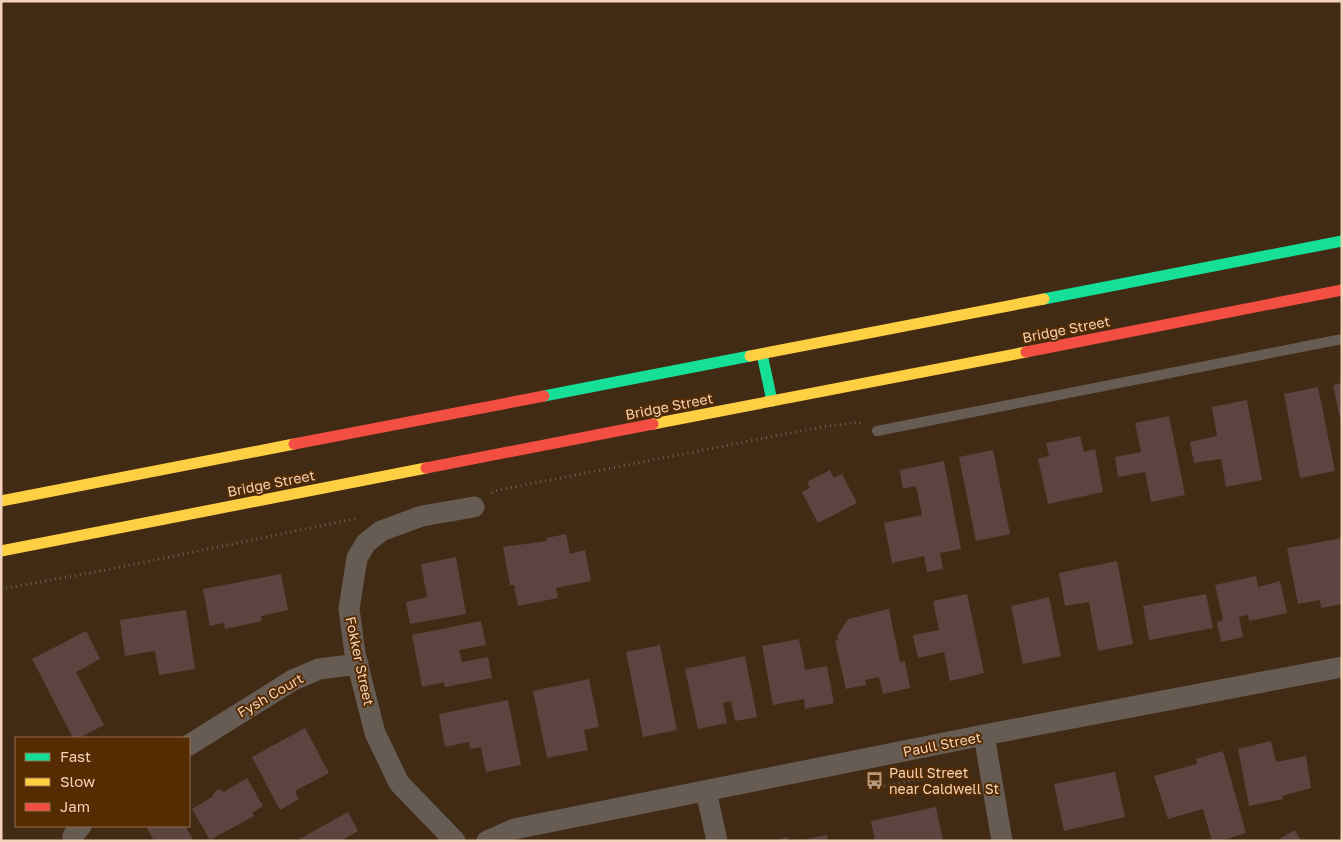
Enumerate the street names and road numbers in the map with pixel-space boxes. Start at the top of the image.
street label: Bridge Street [1021,312,1111,346]
street label: Bridge Street [624,389,714,423]
street label: Bridge Street [226,466,316,500]
street label: Fokker Street [342,615,378,707]
street label: Fysh Court [234,669,306,721]
street label: Paull Street [901,728,983,760]

